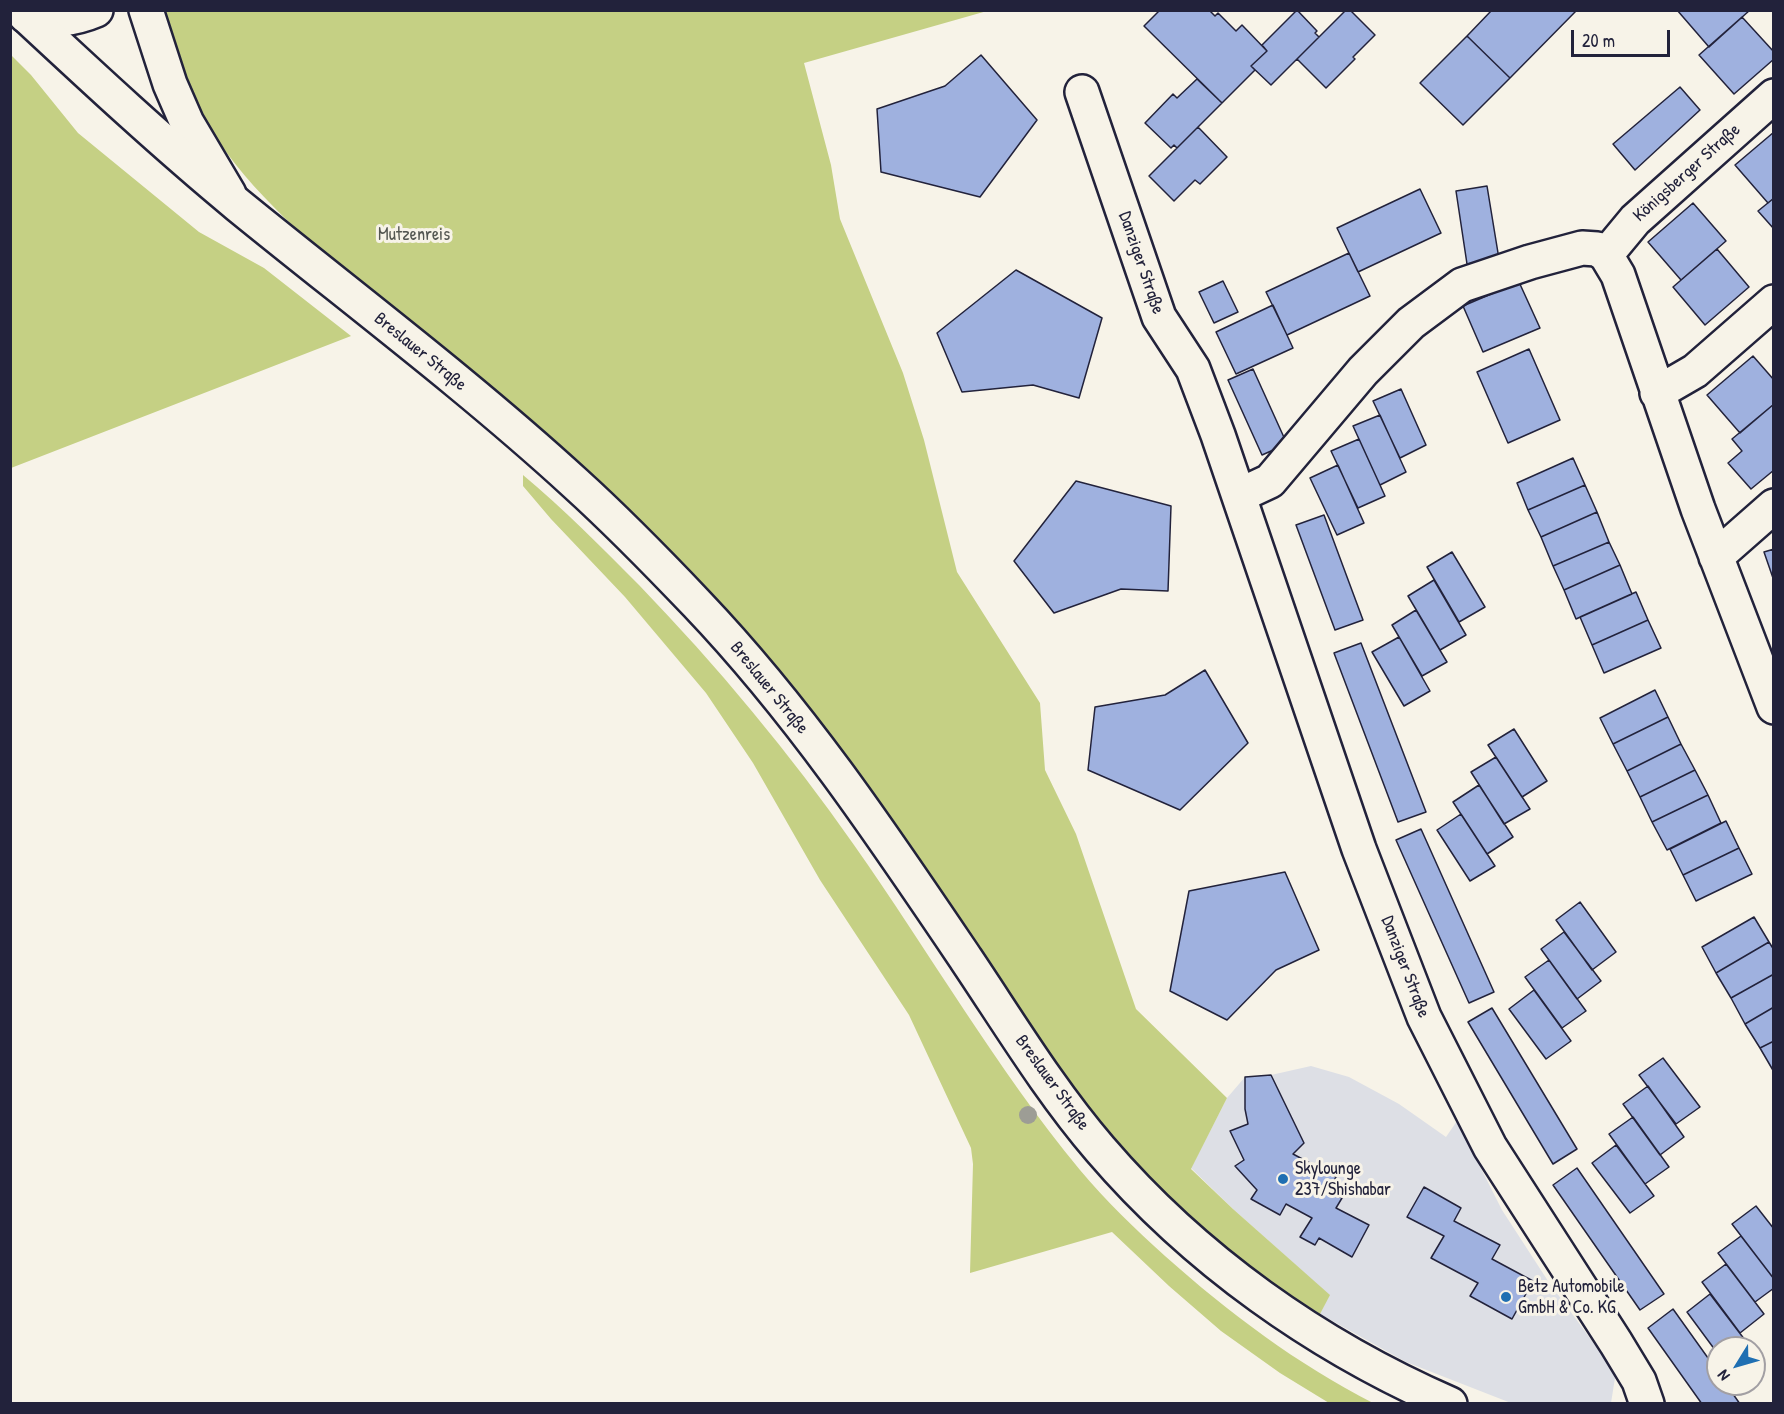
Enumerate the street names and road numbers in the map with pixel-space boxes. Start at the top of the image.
street label: Königsberger Straße [1629,119,1745,227]
street label: Danziger Straße [1113,209,1169,317]
street label: Breslauer Straße [369,308,471,396]
street label: Breslauer Straße [725,637,813,739]
street label: Danziger Straße [1376,913,1434,1021]
street label: Breslauer Straße [1010,1031,1094,1135]

